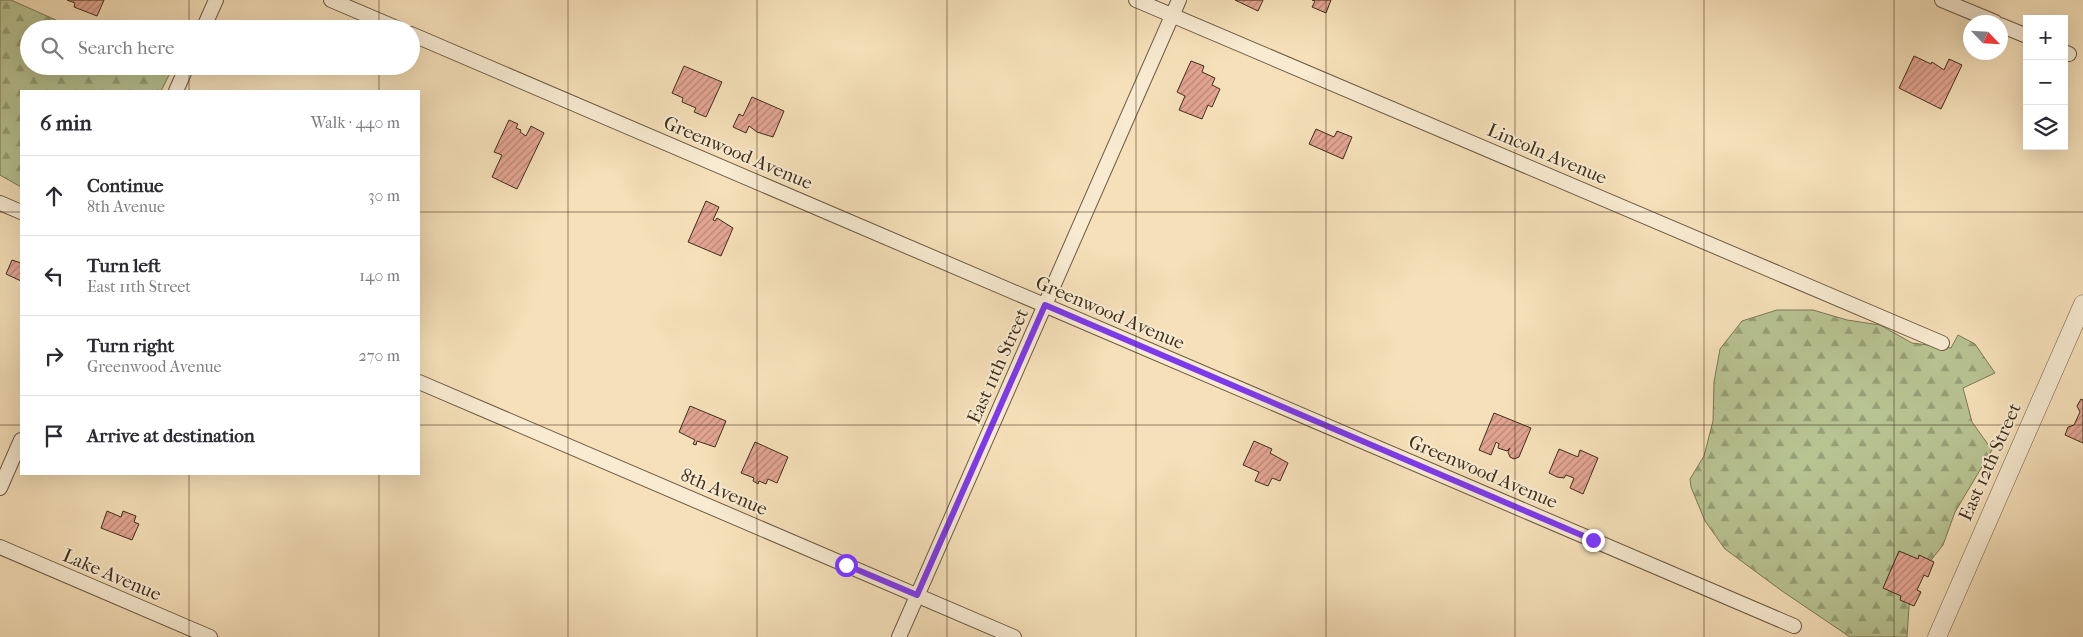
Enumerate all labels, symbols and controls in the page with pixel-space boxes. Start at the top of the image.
north arrow [1963,15,2008,60]
map controls [2023,15,2068,150]
button: + [2023,15,2068,60]
search box [20,20,420,75]
icon: search [38,34,66,62]
text: Search here [78,37,174,59]
button: − [2023,60,2068,105]
button: layers [2023,105,2068,150]
text: 6 min [40,111,92,135]
street label: Greenwood Avenue [660,112,816,194]
text: Walk · 440 m [311,113,400,132]
street label: Lincoln Avenue [1484,119,1610,189]
text: Continue [87,175,163,197]
icon: ahead [40,182,68,210]
text: 30 m [368,186,400,205]
text: 8th Avenue [87,197,165,216]
text: Turn left [87,255,161,277]
icon: left [40,262,68,290]
text: 140 m [359,266,400,285]
street label: Greenwood Avenue [1032,272,1188,354]
text: East 11th Street [87,277,191,296]
street label: East 11th Street [963,305,1033,427]
text: Turn right [87,335,174,357]
icon: right [40,342,68,370]
text: 270 m [359,346,400,365]
text: Greenwood Avenue [87,357,221,376]
street label: East 12th Street [1954,400,2026,524]
icon: arrive [40,422,68,450]
text: Arrive at destination [87,425,255,447]
street label: Greenwood Avenue [1405,431,1561,513]
street label: 8th Avenue [677,464,771,520]
route end [1582,529,1605,552]
street label: Lake Avenue [60,544,164,606]
route start [835,554,858,577]

